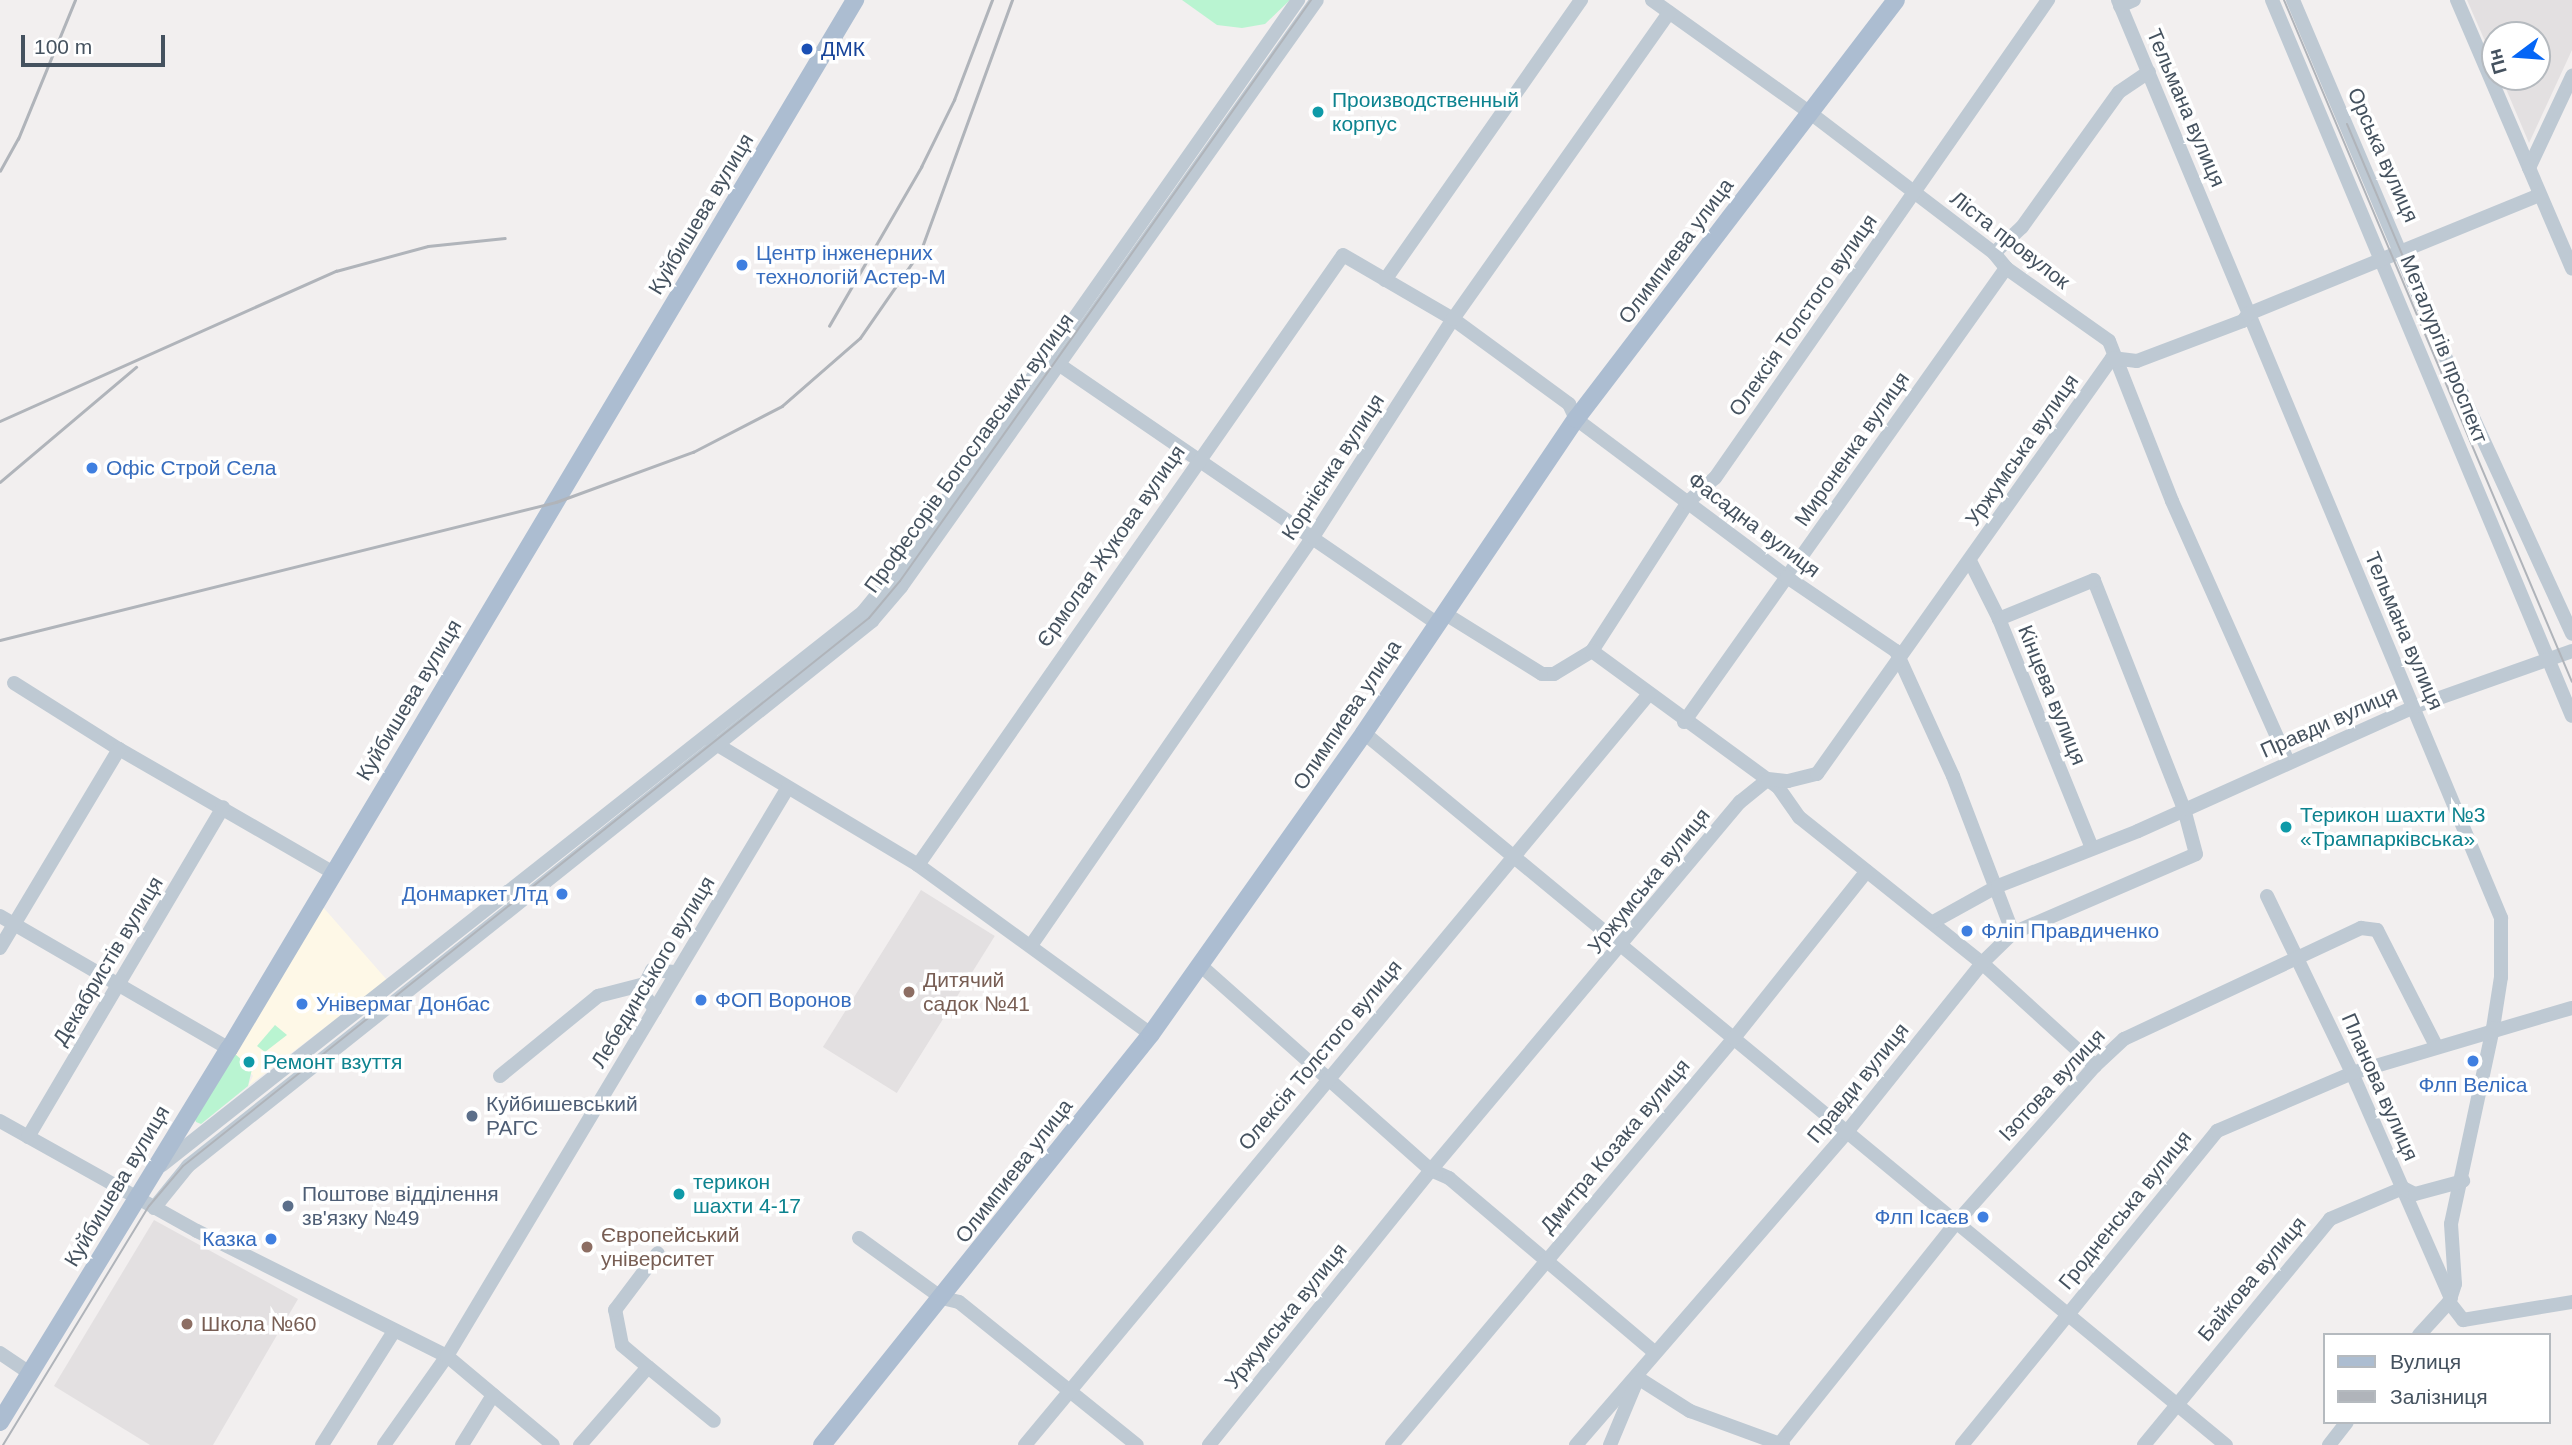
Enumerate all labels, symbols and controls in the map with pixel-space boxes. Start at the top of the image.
scale bar [24,21,168,65]
north arrow [2481,21,2551,91]
street label: Тельмана вулиця [2141,25,2231,191]
text: 100 m [34,35,92,58]
place label: ДМК [821,36,865,62]
marker: ДМК [799,41,815,57]
text: Пн [2484,46,2511,76]
street label: Орська вулиця [2342,84,2424,226]
place label: Производственный корпус [1332,87,1519,137]
marker: Производственный корпус [1310,104,1326,120]
street label: Куйбишева вулиця [643,129,759,299]
street label: Олимпиева улица [1613,173,1739,329]
street label: Ліста провулок [1945,186,2075,294]
street label: Олексія Толстого вулиця [1724,209,1882,421]
place label: Центр інженерних технологій Астер-М [756,240,946,290]
street label: Металургів проспект [2395,251,2493,447]
marker: Центр інженерних технологій Астер-М [734,257,750,273]
street label: Професорів Богославських вулиця [859,308,1079,598]
street label: Мироненка вулиця [1789,367,1915,531]
street label: Уржумська вулиця [1960,369,2084,531]
street label: Корнієнка вулиця [1276,389,1390,545]
street label: Єрмолая Жукова вулиця [1032,440,1190,652]
place label: Офіс Строй Села [106,455,276,481]
marker: Офіс Строй Села [84,460,100,476]
street label: Фасадна вулиця [1683,467,1825,583]
street label: Тельмана вулиця [2359,548,2449,714]
street label: Куйбишева вулиця [351,615,467,785]
street label: Кінцева вулиця [2012,621,2092,769]
street label: Олимпиева улица [1287,635,1407,795]
street label: Правди вулиця [2257,681,2401,763]
place label: Терикон шахти №3 «Трампарківська» [2300,802,2485,852]
street label: Уржумська вулиця [1583,803,1715,959]
marker: Терикон шахти №3 «Трампарківська» [2278,819,2294,835]
street label: Декабристів вулиця [48,872,168,1050]
street label: Лебединського вулиця [586,872,720,1072]
place label: Донмаркет Лтд [402,881,548,907]
marker: Донмаркет Лтд [554,886,570,902]
place label: Фліп Правдиченко [1981,918,2159,944]
marker: Фліп Правдиченко [1959,923,1975,939]
street label: Олексія Толстого вулиця [1233,955,1407,1155]
place label: Дитячий садок №41 [923,967,1030,1017]
marker: Дитячий садок №41 [901,984,917,1000]
place label: ФОП Воронов [715,987,852,1013]
place label: Універмаг Донбас [316,991,490,1017]
marker: ФОП Воронов [693,992,709,1008]
marker: Універмаг Донбас [294,996,310,1012]
street label: Планова вулиця [2336,1009,2424,1165]
street label: Правди вулиця [1802,1018,1914,1148]
street label: Ізотова вулиця [1994,1024,2110,1146]
place label: Ремонт взуття [263,1049,402,1075]
marker: Флп Веліса [2465,1053,2481,1069]
marker: Ремонт взуття [241,1054,257,1070]
street label: Дмитра Козака вулиця [1535,1054,1695,1238]
place label: Флп Веліса [2419,1072,2527,1098]
place label: Куйбишевський РАГС [486,1091,638,1141]
street label: Олимпиева улица [950,1094,1078,1248]
street label: Куйбишева вулиця [59,1101,175,1271]
marker: Куйбишевський РАГС [464,1108,480,1124]
street label: Гродненська вулиця [2053,1126,2197,1294]
place label: терикон шахти 4-17 [693,1169,801,1219]
place label: Поштове відділення зв'язку №49 [302,1181,499,1231]
marker: терикон шахти 4-17 [671,1186,687,1202]
marker: Поштове відділення зв'язку №49 [280,1198,296,1214]
place label: Флп Ісаєв [1874,1204,1969,1230]
marker: Флп Ісаєв [1975,1209,1991,1225]
street label: Байкова вулиця [2193,1212,2311,1346]
place label: Європейський університет [601,1222,739,1272]
place label: Казка [202,1226,257,1252]
marker: Казка [263,1231,279,1247]
street label: Уржумська вулиця [1220,1238,1352,1394]
marker: Європейський університет [579,1239,595,1255]
place label: Школа №60 [201,1311,317,1337]
marker: Школа №60 [179,1316,195,1332]
legend [2324,1333,2551,1424]
text: Вулиця [2390,1350,2461,1373]
text: Залізниця [2390,1385,2488,1408]

